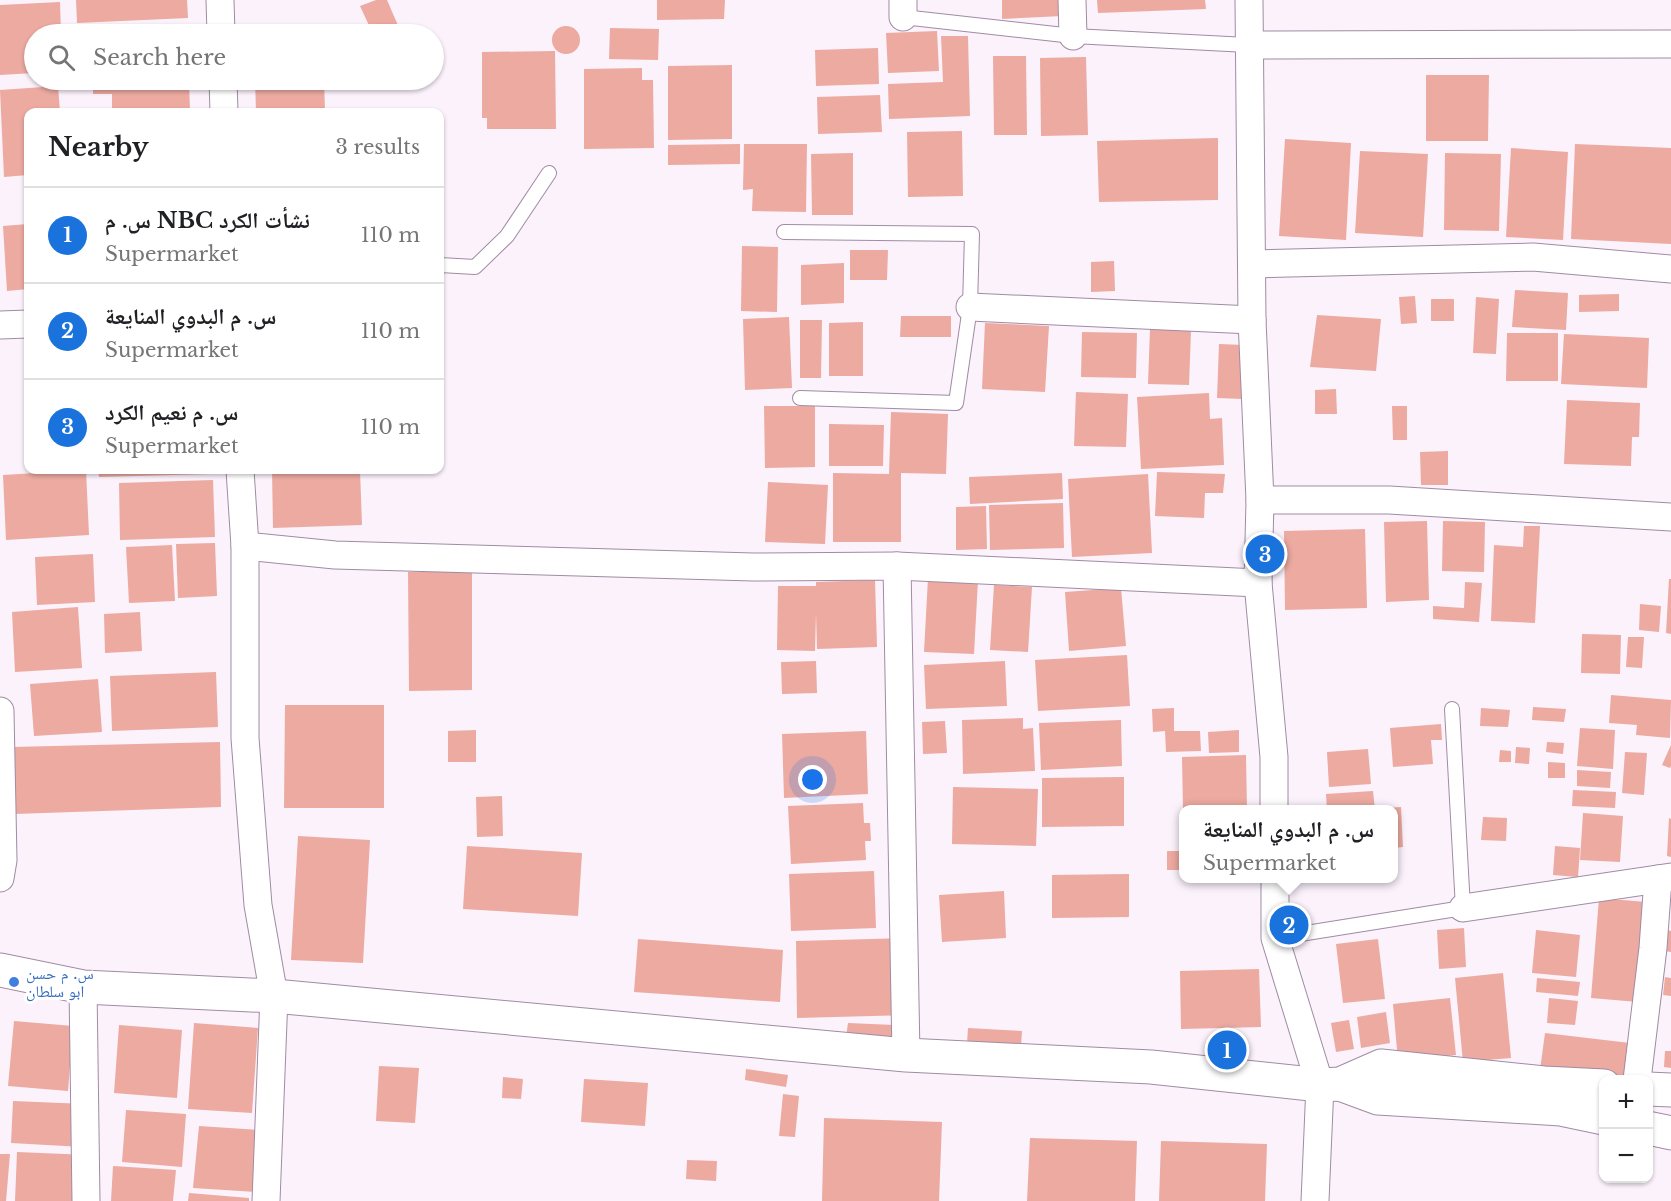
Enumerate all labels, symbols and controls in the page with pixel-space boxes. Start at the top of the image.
search box [24,24,444,90]
icon: search [45,41,78,74]
text: Search here [93,44,226,71]
text: Nearby [48,131,149,163]
text: 3 results [336,135,420,159]
text: س. م NBC نشأت الكرد [105,207,310,234]
text: 1 [63,223,72,247]
text: 110 m [361,223,420,247]
text: Supermarket [105,242,239,266]
text: س. م البدوي المنايعة [105,303,276,330]
text: 2 [61,319,74,343]
text: 110 m [361,319,420,343]
text: Supermarket [105,338,239,362]
text: س. م نعيم الكرد [105,399,238,426]
text: 3 [61,415,74,439]
text: 110 m [361,415,420,439]
text: Supermarket [105,434,239,458]
pin: 3 [1246,532,1284,576]
your location [798,765,827,794]
popup [1179,805,1398,883]
text: س. م البدوي المنايعة [1203,816,1374,843]
text: Supermarket [1203,851,1336,875]
pin: 2 [1270,902,1308,948]
place label: س. م حسن ابو سلطان [26,963,94,1002]
marker: س. م حسن ابو سلطان [7,975,21,989]
pin: 1 [1208,1028,1246,1072]
map controls [1599,1075,1653,1183]
button: + [1599,1075,1653,1129]
button: − [1599,1129,1653,1183]

